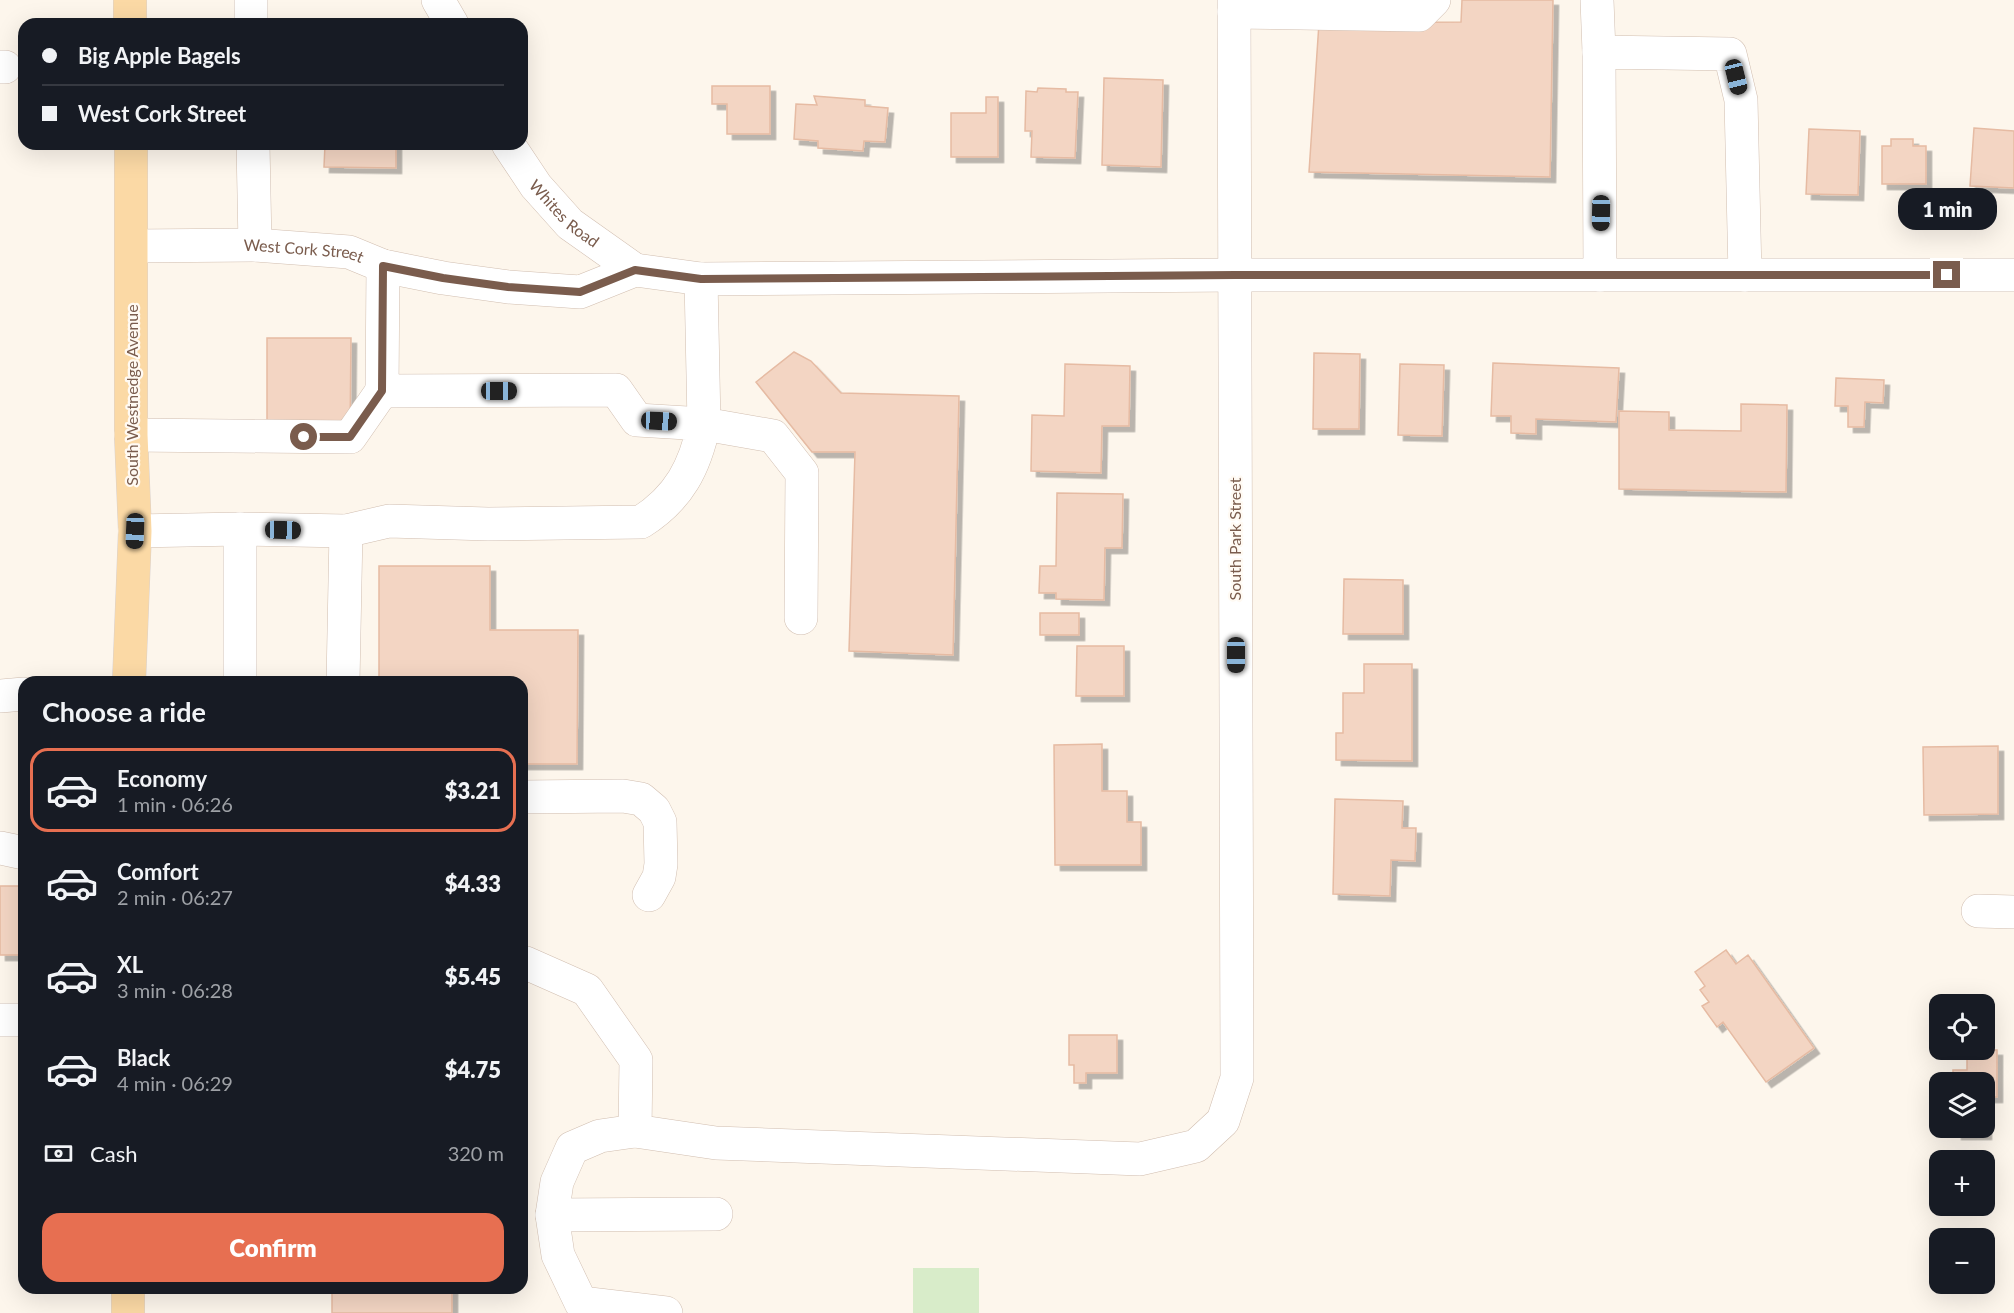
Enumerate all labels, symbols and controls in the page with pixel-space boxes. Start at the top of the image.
text: Big Apple Bagels [78,42,241,69]
car [1723,57,1749,97]
text: West Cork Street [78,100,246,127]
street label: Whites Road [526,175,603,251]
callout: 1 min [1898,188,1996,230]
car [1592,195,1610,231]
text: 1 min [1923,197,1972,221]
street label: West Cork Street [244,235,367,266]
route end [1933,261,1960,288]
street label: South Westnedge Avenue [122,304,141,486]
car [481,382,517,400]
car [641,411,677,431]
route start [290,423,317,450]
street label: South Park Street [1225,477,1244,600]
car [125,513,145,549]
car [265,521,301,539]
car [1227,637,1245,673]
text: Choose a ride [42,695,206,728]
icon: car [45,763,99,817]
text: Economy [117,765,207,792]
text: $3.21 [445,777,501,804]
text: 1 min · 06:26 [117,792,233,816]
icon: car [45,856,99,910]
text: Comfort [117,858,199,885]
text: $4.33 [445,870,501,897]
text: 2 min · 06:27 [117,885,233,909]
icon: car [45,949,99,1003]
text: XL [117,951,143,978]
text: $5.45 [445,963,501,990]
text: 3 min · 06:28 [117,978,233,1002]
map controls [1929,994,1995,1294]
button: locate [1929,994,1995,1060]
icon: car [45,1042,99,1096]
text: Black [117,1044,170,1071]
text: $4.75 [445,1056,501,1083]
text: 4 min · 06:29 [117,1071,233,1095]
button: layers [1929,1072,1995,1138]
icon: cash [42,1137,75,1170]
text: Cash [90,1140,137,1167]
text: 320 m [448,1141,504,1165]
button: + [1929,1150,1995,1216]
button: Confirm [42,1213,504,1282]
button: − [1929,1228,1995,1294]

